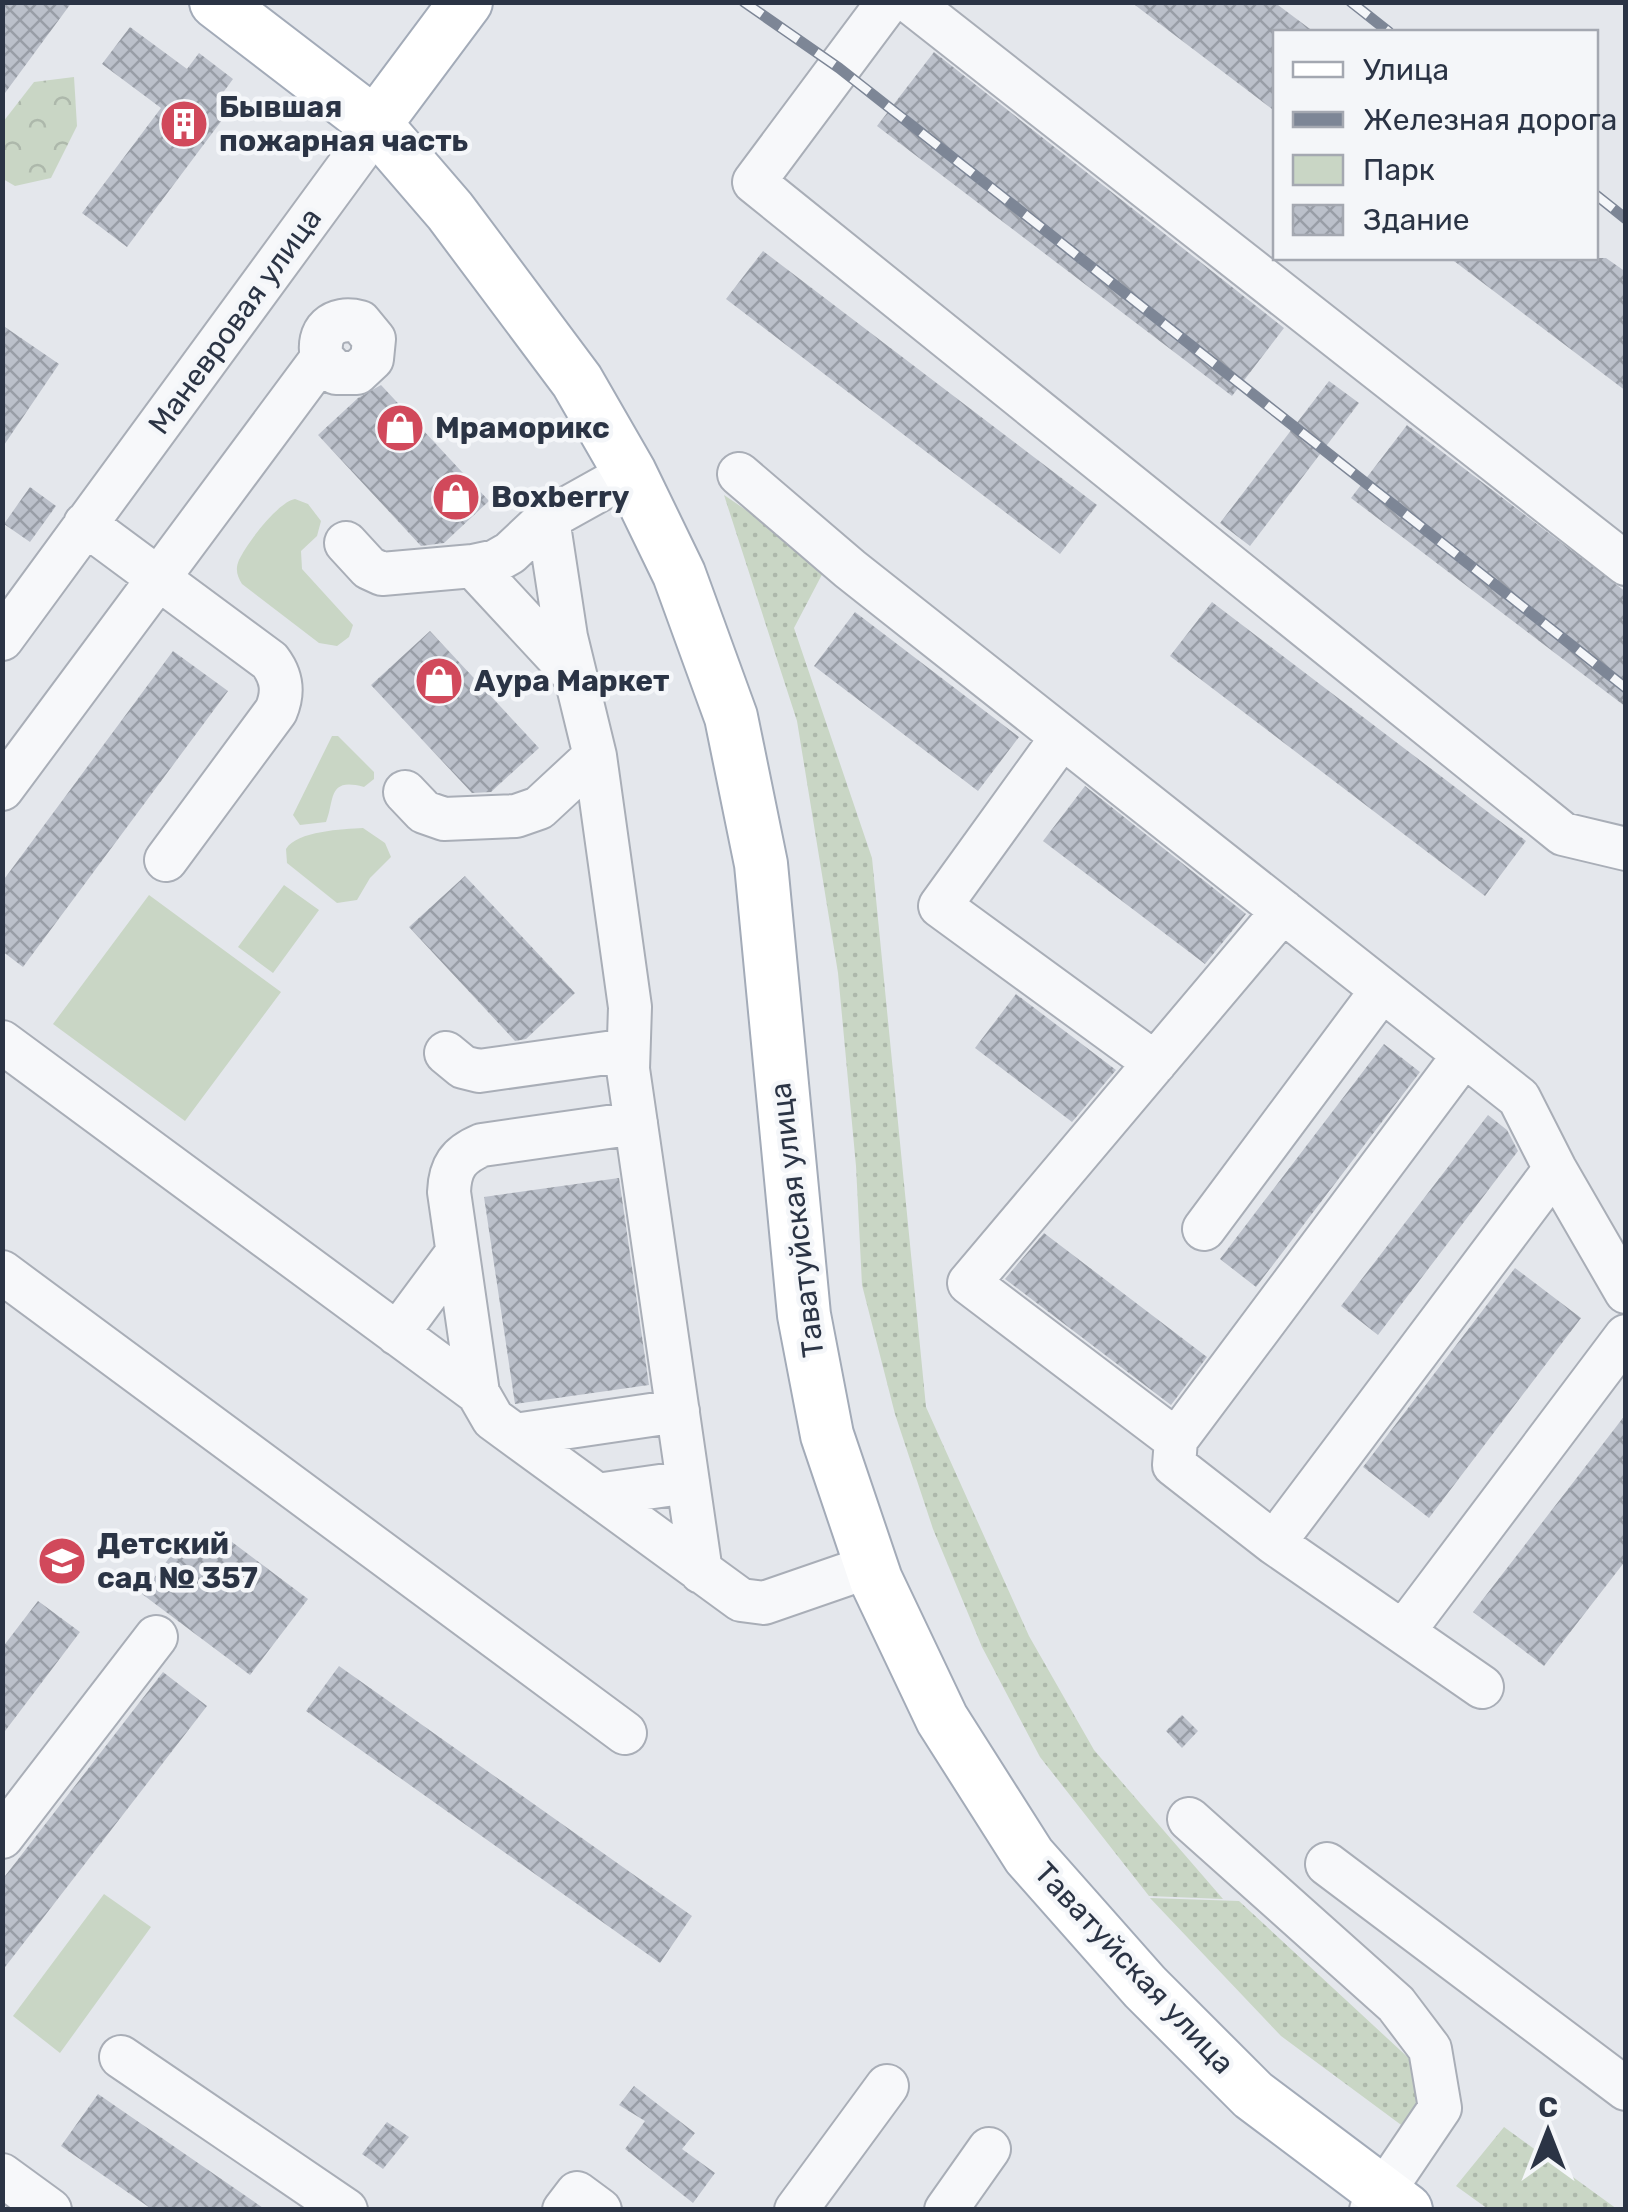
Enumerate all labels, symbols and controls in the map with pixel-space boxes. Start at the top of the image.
legend [1273,30,1598,260]
text: Улица [1363,52,1449,88]
place label: Бывшая пожарная часть [219,89,469,159]
building icon: Бывшая пожарная часть [158,98,210,150]
text: Железная дорога [1363,102,1617,138]
text: Парк [1363,152,1435,188]
street label: Маневровая улица [141,201,329,441]
text: Здание [1363,202,1470,238]
shop icon: Мраморикс [374,402,426,454]
place label: Мраморикс [435,410,610,446]
shop icon: Boxberry [430,471,482,523]
place label: Boxberry [491,479,630,515]
shop icon: Аура Маркет [413,655,465,707]
place label: Аура Маркет [474,663,670,699]
street label: Таватуйская улица [762,1081,832,1359]
place label: Детский сад № 357 [97,1526,258,1596]
school or university icon: Детский сад № 357 [36,1535,88,1587]
street label: Таватуйская улица [1027,1855,1241,2081]
north arrow [1498,2082,1598,2182]
text: С [1538,2091,1558,2124]

